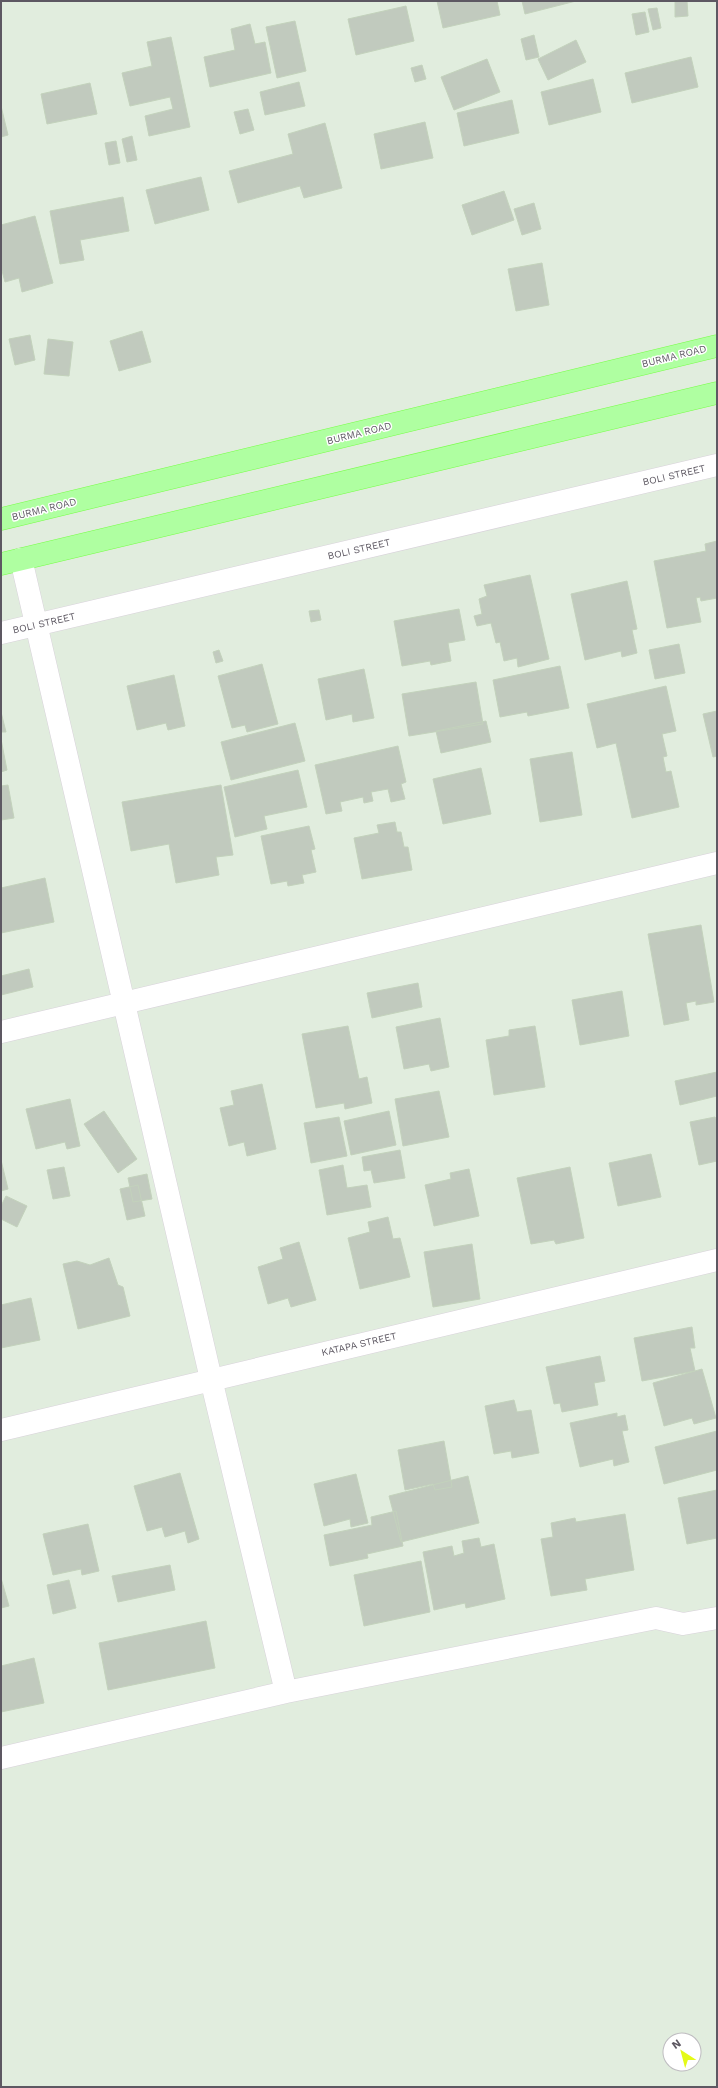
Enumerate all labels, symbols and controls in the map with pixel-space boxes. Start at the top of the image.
street label: BURMA ROAD [641,343,707,369]
street label: BURMA ROAD [326,420,392,446]
street label: BOLI STREET [642,462,706,488]
street label: BURMA ROAD [11,496,77,522]
street label: BOLI STREET [327,536,391,562]
street label: BOLI STREET [12,610,76,636]
street label: KATAPA STREET [320,1330,398,1358]
north arrow [662,2032,702,2072]
text: N [669,2037,684,2052]

